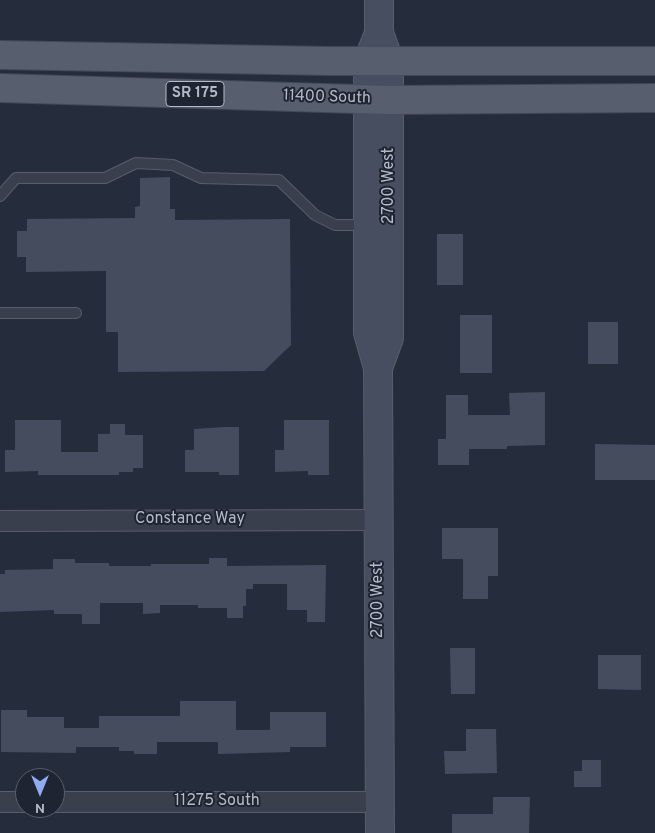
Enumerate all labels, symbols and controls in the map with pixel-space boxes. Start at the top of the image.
road number: SR 175 [166,82,224,106]
street label: 11400 South [283,87,371,109]
street label: 2700 West [380,148,400,224]
street label: Constance Way [135,510,245,530]
street label: 2700 West [369,562,389,638]
north arrow [15,768,65,818]
street label: 11275 South [174,792,260,812]
text: N [35,799,45,816]

